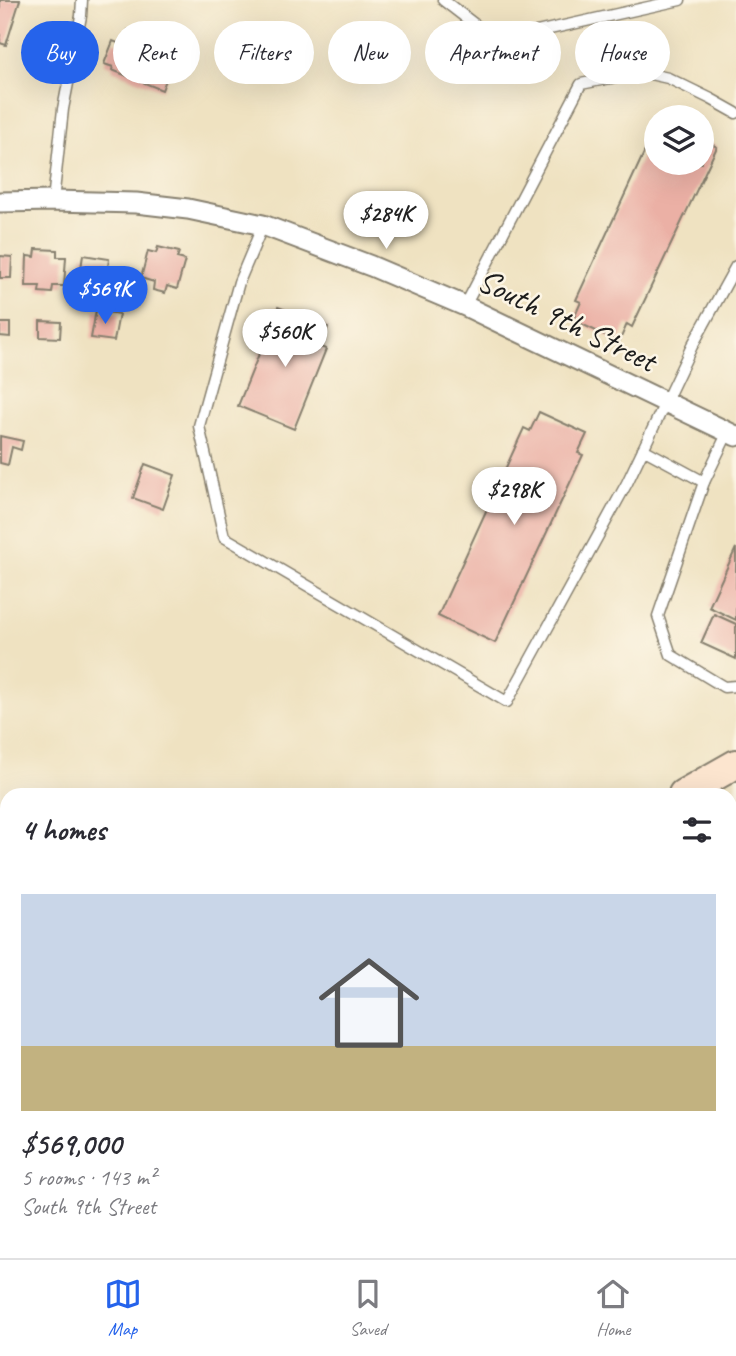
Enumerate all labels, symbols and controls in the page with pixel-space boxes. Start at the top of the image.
chip: Buy [21,21,99,84]
chip: Rent [113,21,200,84]
chip: Filters [214,21,314,84]
chip: New [328,21,411,84]
chip: Apartment [425,21,561,84]
chip: House [575,21,670,84]
map controls [644,105,714,175]
button: layers [644,105,714,175]
pin: $284K [337,191,435,251]
text: $284K [359,199,413,228]
street label: South 9th Street [471,259,666,383]
pin: $569K [56,266,154,326]
text: $569K [79,274,131,303]
pin: $560K [236,310,334,369]
text: $560K [258,317,312,346]
pin: $298K [465,468,563,527]
text: $298K [488,475,540,504]
text: 4 homes [21,811,106,849]
icon: filters [678,811,716,849]
icon: home [306,940,432,1066]
text: $569,000 [21,1125,121,1163]
text: 5 rooms · 143 m² [21,1163,156,1192]
text: South 9th Street [21,1192,156,1221]
tab: Map [104,1275,142,1341]
tab: Saved [349,1275,387,1341]
tab: Home [594,1275,632,1341]

